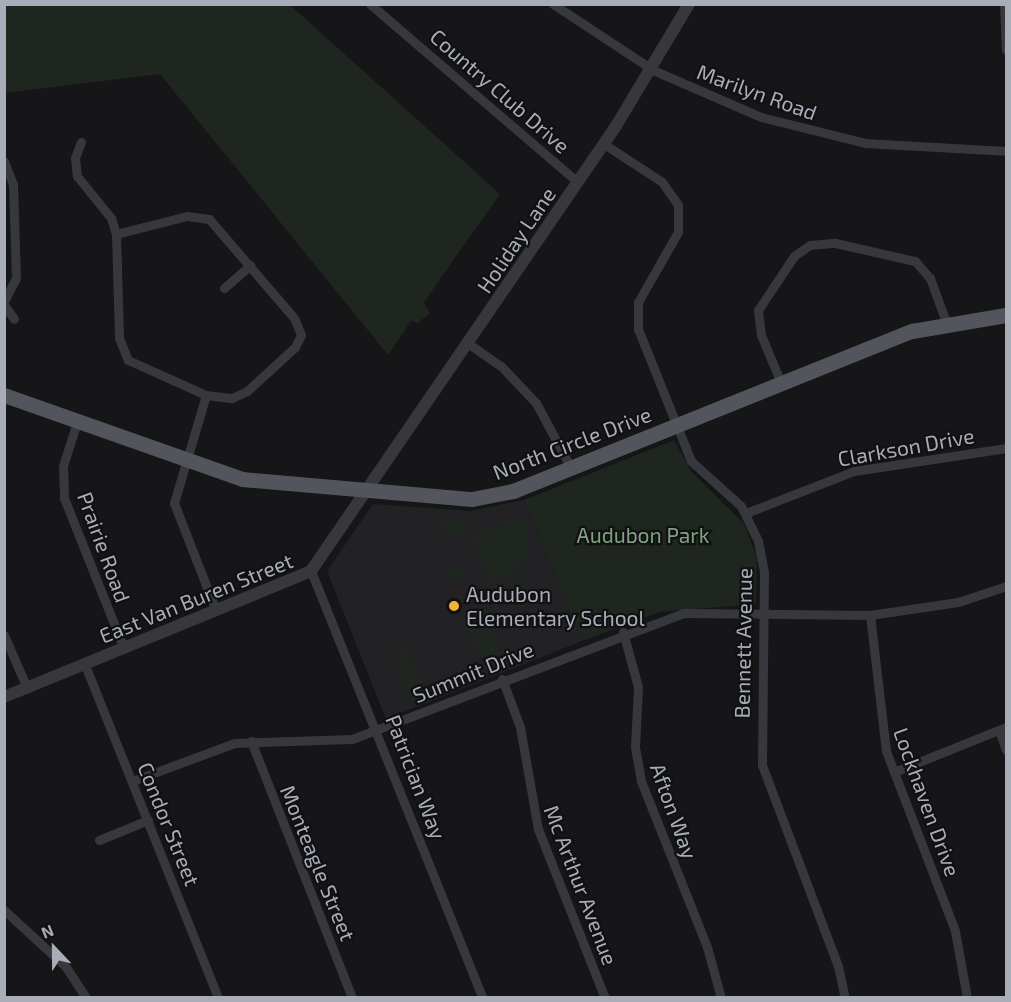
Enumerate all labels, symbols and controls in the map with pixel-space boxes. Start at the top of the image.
street label: Country Club Drive [425,23,575,159]
street label: Marilyn Road [694,59,820,125]
street label: Holiday Lane [471,182,561,298]
street label: North Circle Drive [489,401,655,485]
street label: Clarkson Drive [836,423,976,471]
street label: Prairie Road [72,488,136,606]
park label: Audubon Park [577,522,709,548]
street label: East Van Buren Street [95,548,297,648]
street label: Bennett Avenue [729,567,757,719]
place label: Audubon Elementary School [466,581,645,631]
marker: Audubon Elementary School [447,599,461,613]
street label: Summit Drive [409,636,537,708]
street label: Patrician Way [381,711,451,843]
street label: Lockhaven Drive [888,724,966,880]
street label: Condor Street [133,758,205,890]
street label: Afton Way [645,760,703,862]
street label: Monteagle Street [275,781,361,945]
street label: Mc Arthur Avenue [539,801,623,969]
north arrow [24,918,84,978]
text: N [38,920,56,942]

